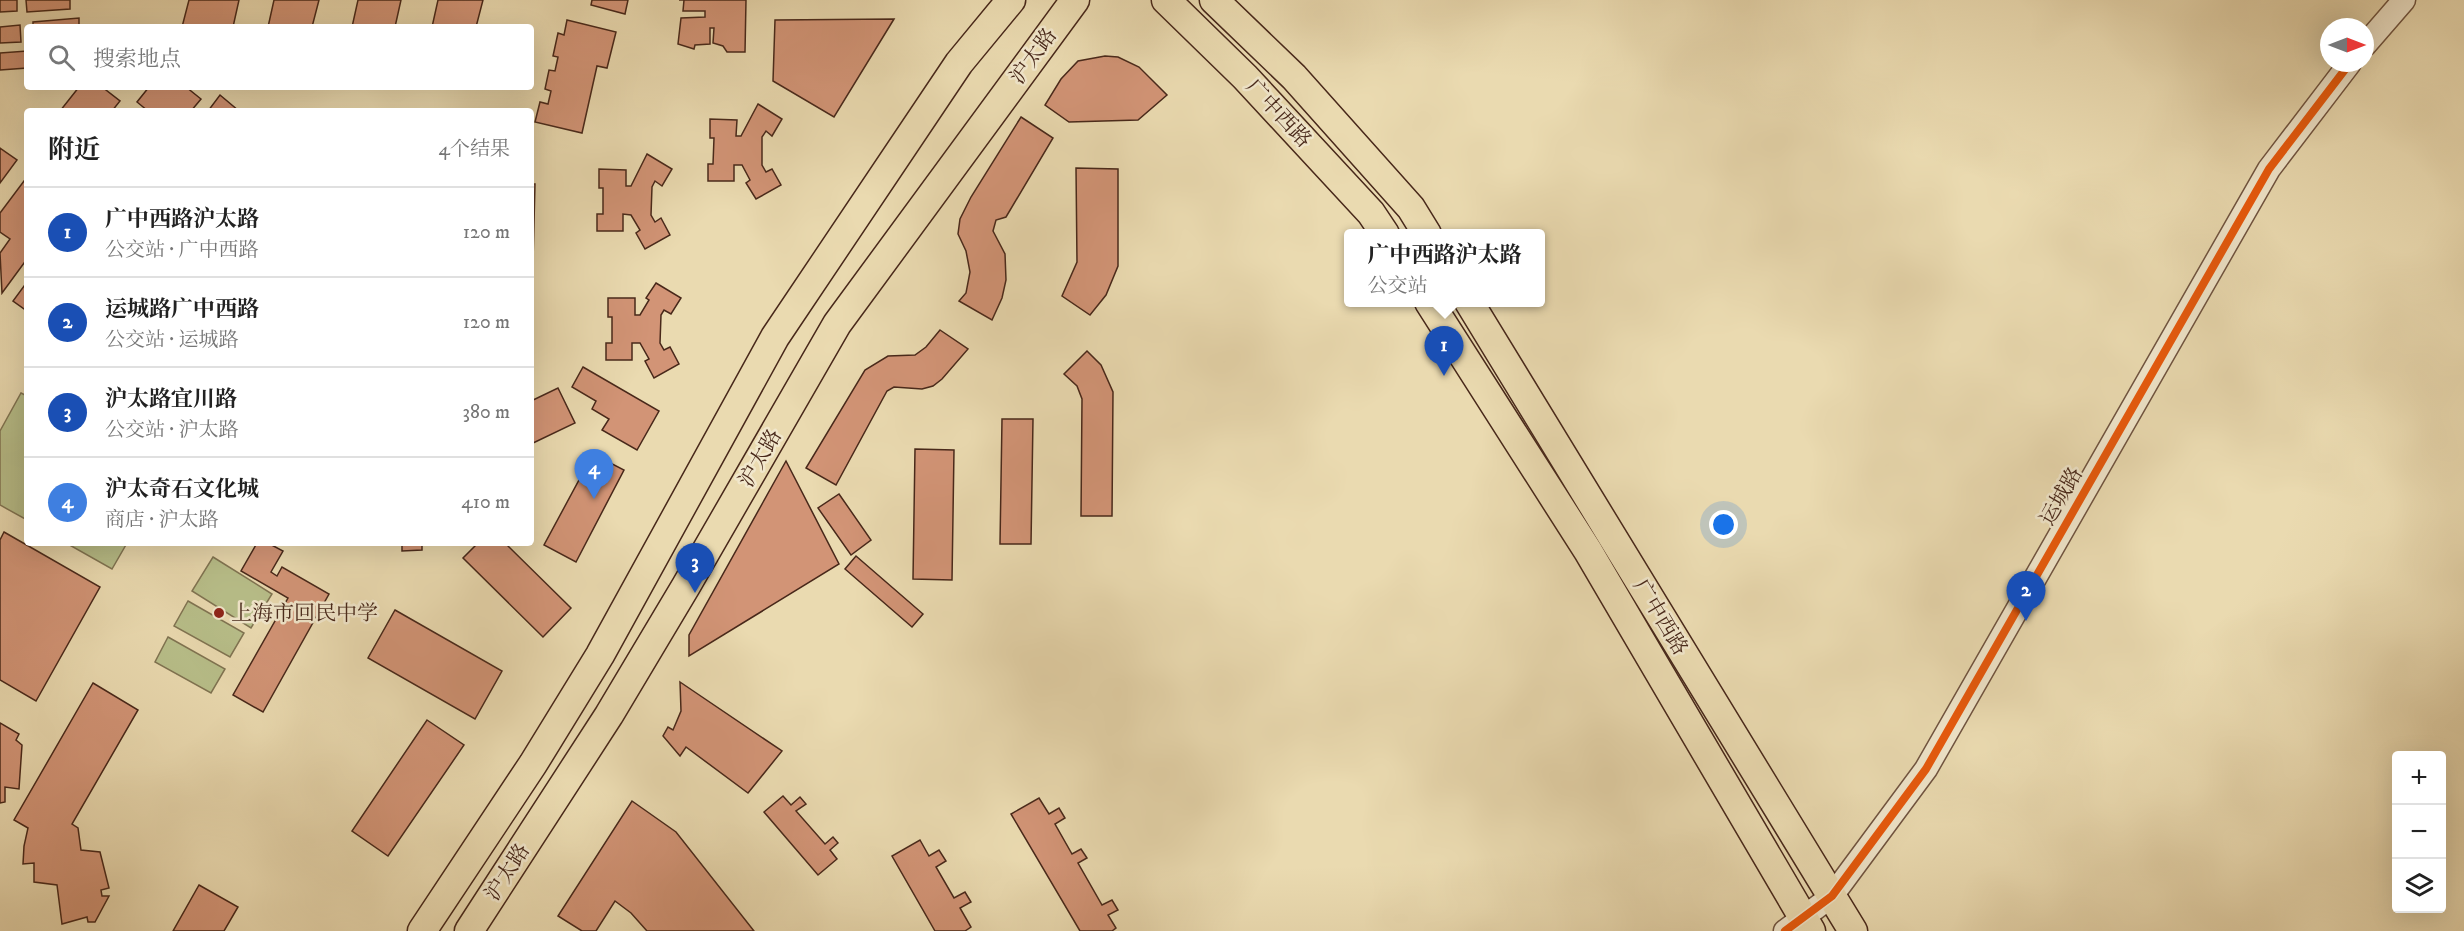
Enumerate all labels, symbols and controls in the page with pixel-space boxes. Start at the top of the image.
north arrow [2320,18,2374,72]
street label: 沪太路 [1005,23,1063,90]
search box [24,24,534,90]
icon: search [45,41,78,74]
text: 搜索地点 [93,46,181,73]
street label: 广中西路 [1240,74,1316,153]
text: 附近 [48,134,100,167]
text: 4个结果 [438,137,510,162]
text: 广中西路沪太路 [105,206,259,233]
text: 1 [64,220,71,245]
text: 120 m [463,220,510,245]
popup [1344,229,1545,307]
text: 公交站 · 广中西路 [105,238,258,263]
text: 广中西路沪太路 [1367,242,1522,269]
text: 公交站 [1367,274,1427,299]
text: 运城路广中西路 [105,296,259,323]
text: 2 [63,310,72,335]
text: 120 m [463,310,510,335]
pin: 1 [1424,326,1464,376]
text: 公交站 · 运城路 [105,328,238,353]
text: 沪太路宜川路 [105,386,237,413]
text: 3 [64,400,71,425]
text: 380 m [462,400,510,425]
text: 公交站 · 沪太路 [105,418,238,443]
street label: 沪太路 [734,425,788,492]
pin: 4 [574,450,614,499]
street label: 运城路 [2035,463,2089,530]
text: 沪太奇石文化城 [105,476,259,503]
text: 4 [62,490,73,515]
text: 410 m [461,490,510,515]
text: 商店 · 沪太路 [105,508,218,533]
your location [1709,510,1738,539]
pin: 3 [676,544,714,593]
pin: 2 [2006,572,2046,621]
street label: 广中西路 [1627,575,1693,660]
place label: 上海市回民中学 [231,601,378,627]
marker: 上海市回民中学 [212,606,226,620]
map controls [2392,751,2446,913]
button: + [2392,751,2446,805]
button: − [2392,805,2446,859]
street label: 沪太路 [480,839,536,906]
button: layers [2392,859,2446,913]

